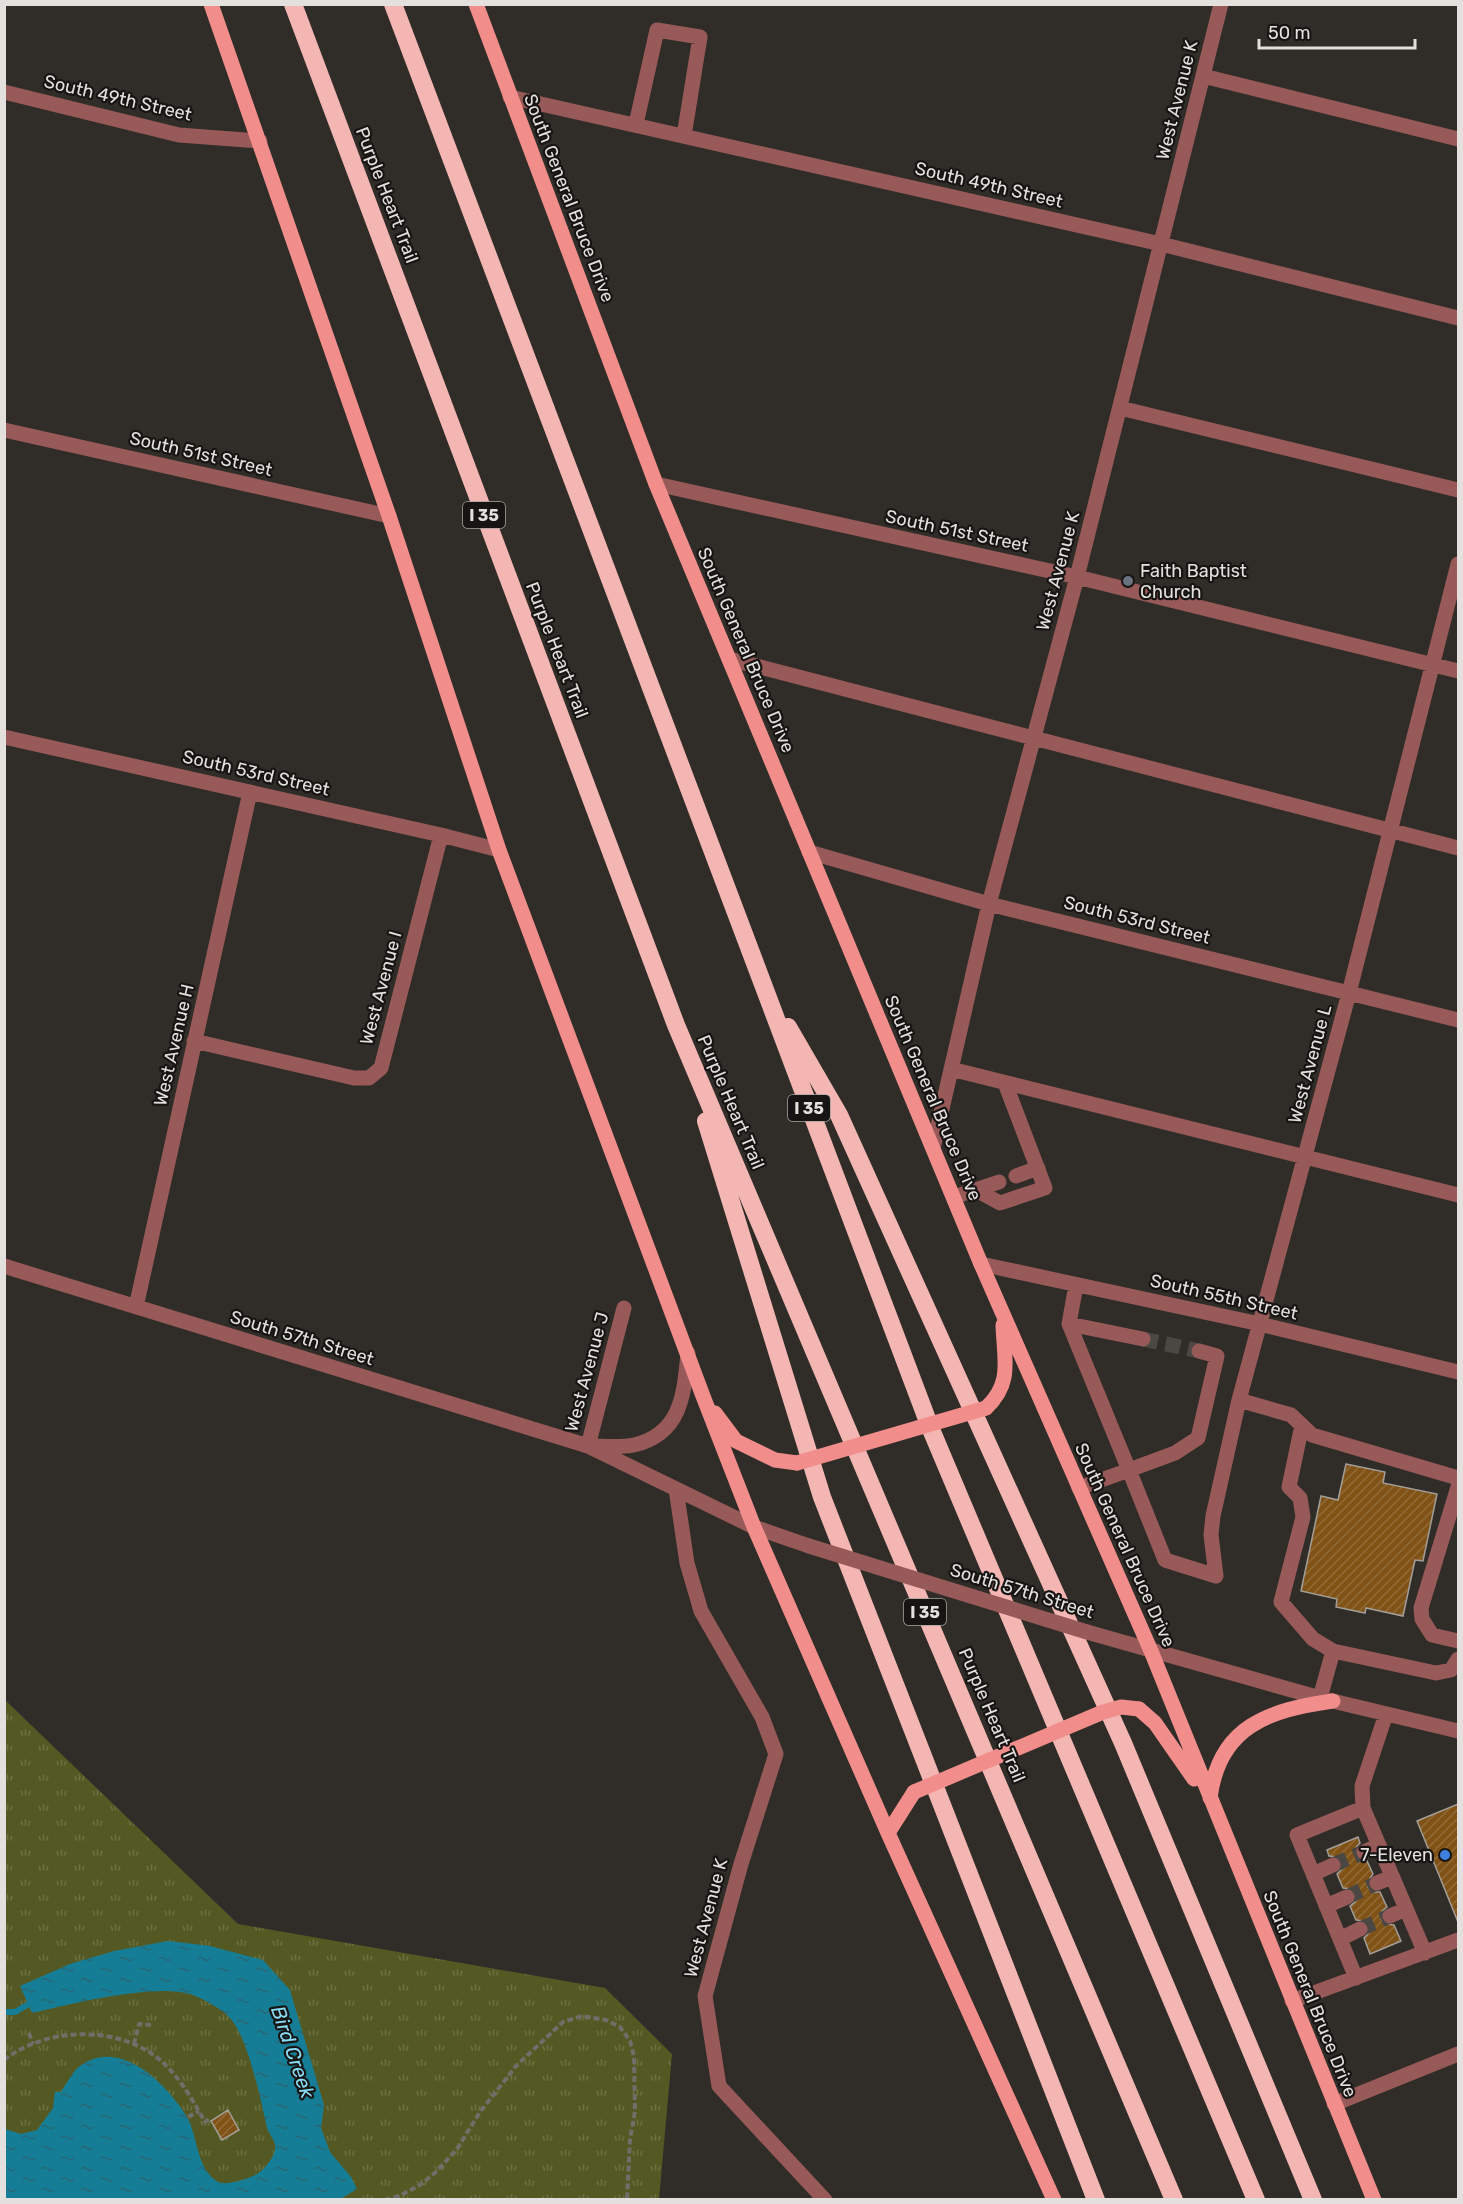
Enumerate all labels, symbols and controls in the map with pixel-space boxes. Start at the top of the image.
scale bar [1259,12,1415,50]
text: 50 m [1268,22,1311,44]
street label: West Avenue K [1152,38,1203,162]
street label: South 49th Street [42,70,194,126]
street label: South General Bruce Drive [519,91,619,305]
street label: Purple Heart Trail [351,124,423,266]
street label: South 49th Street [913,157,1065,213]
street label: South 51st Street [128,427,274,481]
road number: I 35 [463,502,505,528]
street label: South 51st Street [884,505,1030,557]
street label: West Avenue K [1032,509,1085,633]
street label: South General Bruce Drive [693,544,799,756]
place label: Faith Baptist Church [1140,560,1247,603]
marker: Faith Baptist Church [1121,574,1135,588]
street label: Purple Heart Trail [521,579,593,721]
street label: South 53rd Street [180,745,332,801]
street label: South 53rd Street [1062,891,1212,949]
street label: West Avenue I [355,929,407,1047]
street label: West Avenue H [149,982,199,1108]
street label: South General Bruce Drive [880,992,986,1204]
street label: West Avenue L [1284,1002,1336,1126]
street label: Purple Heart Trail [693,1031,769,1173]
road number: I 35 [788,1095,830,1121]
street label: South 55th Street [1148,1269,1300,1325]
street label: South 57th Street [227,1306,377,1370]
street label: West Avenue J [560,1310,614,1434]
street label: South General Bruce Drive [1070,1440,1180,1650]
street label: South 57th Street [947,1559,1097,1623]
road number: I 35 [904,1599,946,1625]
street label: Purple Heart Trail [954,1644,1030,1786]
place label: 7-Eleven [1360,1844,1433,1866]
marker: 7-Eleven [1438,1848,1452,1862]
street label: West Avenue K [680,1856,733,1980]
street label: South General Bruce Drive [1258,1887,1362,2101]
water label: Bird Creek [266,2003,320,2102]

